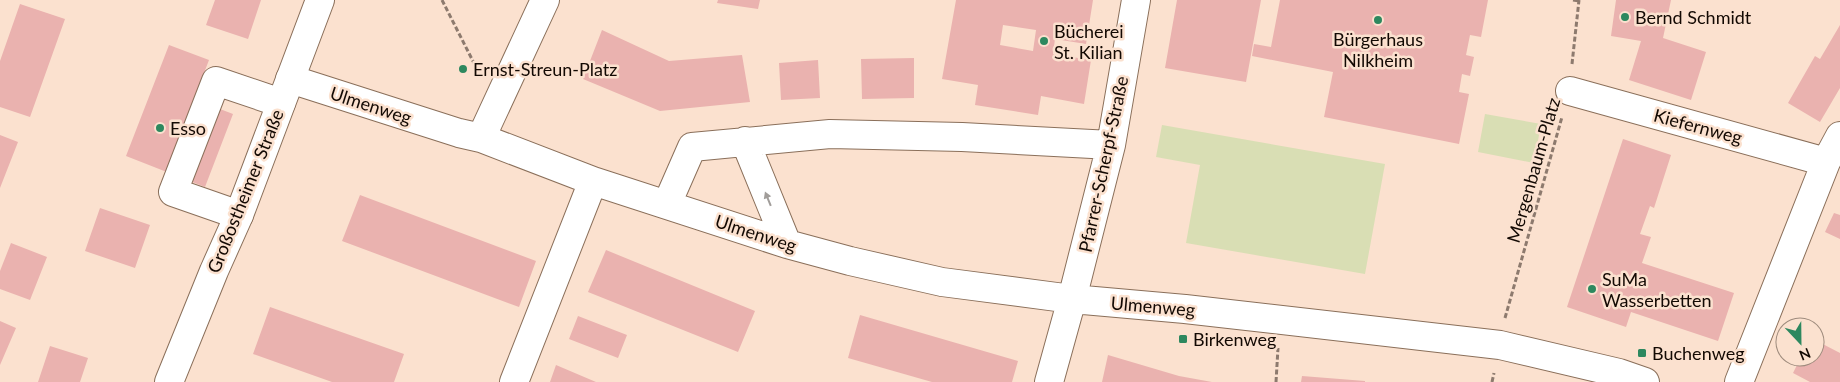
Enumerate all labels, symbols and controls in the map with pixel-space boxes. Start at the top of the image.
place label: Bernd Schmidt [1635,6,1752,28]
marker: Bernd Schmidt [1619,11,1631,23]
marker: Bürgerhaus Nilkheim [1372,14,1384,26]
place label: Bücherei St. Kilian [1054,20,1124,63]
place label: Bürgerhaus Nilkheim [1333,28,1423,71]
marker: Bücherei St. Kilian [1038,35,1050,47]
place label: Ernst-Streun-Platz [473,58,617,80]
marker: Ernst-Streun-Platz [457,63,469,75]
street label: Pfarrer-Scherpf-Straße [1074,74,1132,254]
street label: Ulmenweg [327,81,415,129]
street label: Mergenbaum-Platz [1502,95,1564,245]
street label: Kiefernweg [1651,104,1745,148]
street label: Großostheimer Straße [202,106,288,276]
place label: Esso [170,117,206,139]
marker: Esso [154,122,166,134]
one-way arrow [764,191,772,206]
street label: Ulmenweg [712,209,800,257]
place label: SuMa Wasserbetten [1602,268,1712,311]
marker: SuMa Wasserbetten [1586,283,1598,295]
street label: Ulmenweg [1110,291,1196,321]
north arrow [1775,317,1825,367]
place label: Birkenweg [1193,328,1276,350]
marker: Birkenweg [1177,333,1189,345]
place label: Buchenweg [1652,342,1745,364]
text: N [1797,345,1813,364]
marker: Buchenweg [1636,347,1648,359]

